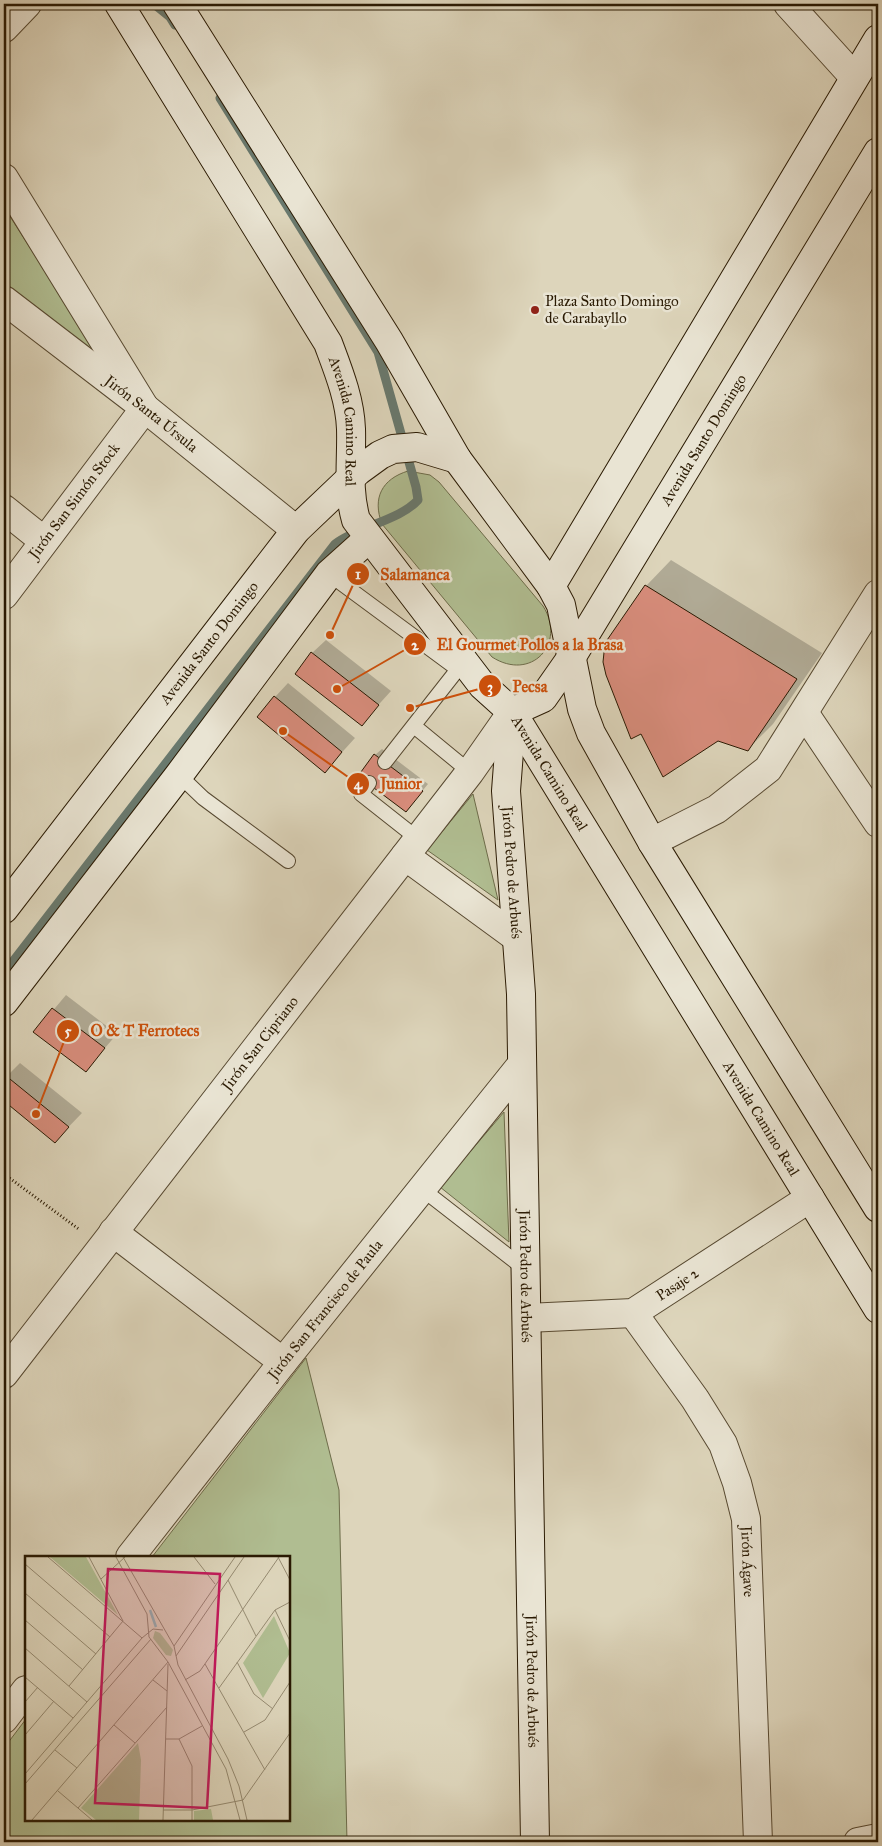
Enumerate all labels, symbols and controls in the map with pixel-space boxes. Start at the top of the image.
place label: Plaza Santo Domingo de Carabayllo [545,292,679,327]
marker: Plaza Santo Domingo de Carabayllo [529,304,541,316]
street label: Avenida Camino Real [324,353,360,487]
street label: Jirón Santa Úrsula [99,370,202,456]
street label: Avenida Santo Domingo [656,371,750,510]
street label: Jirón San Simón Stock [23,440,124,565]
callout: Salamanca [345,558,460,589]
text: 1 [355,565,361,583]
text: Salamanca [380,565,451,584]
street label: Avenida Santo Domingo [155,578,262,709]
callout: El Gourmet Pollos a la Brasa [402,629,633,660]
text: El Gourmet Pollos a la Brasa [437,635,624,654]
text: 2 [411,636,419,654]
callout: Pecsa [478,671,558,702]
text: Pecsa [513,677,549,696]
text: 3 [487,678,493,697]
street label: Avenida Camino Real [507,712,592,835]
callout: Junior [345,768,432,799]
text: Junior [378,774,423,794]
text: 4 [354,775,363,794]
street label: Jirón Pedro de Arbués [497,804,526,940]
street label: Jirón San Cipriano [216,992,302,1097]
callout: O & T Ferrotecs [56,1015,210,1046]
text: O & T Ferrotecs [91,1021,200,1040]
text: 5 [65,1022,72,1040]
street label: Avenida Camino Real [719,1057,804,1180]
street label: Jirón Pedro de Arbués [515,1208,536,1343]
street label: Jirón San Francisco de Paula [262,1236,387,1385]
street label: Pasaje 2 [653,1264,702,1305]
street label: Jirón Ágave [736,1523,758,1597]
inset map [25,1556,290,1821]
street label: Jirón Pedro de Arbués [521,1612,542,1748]

